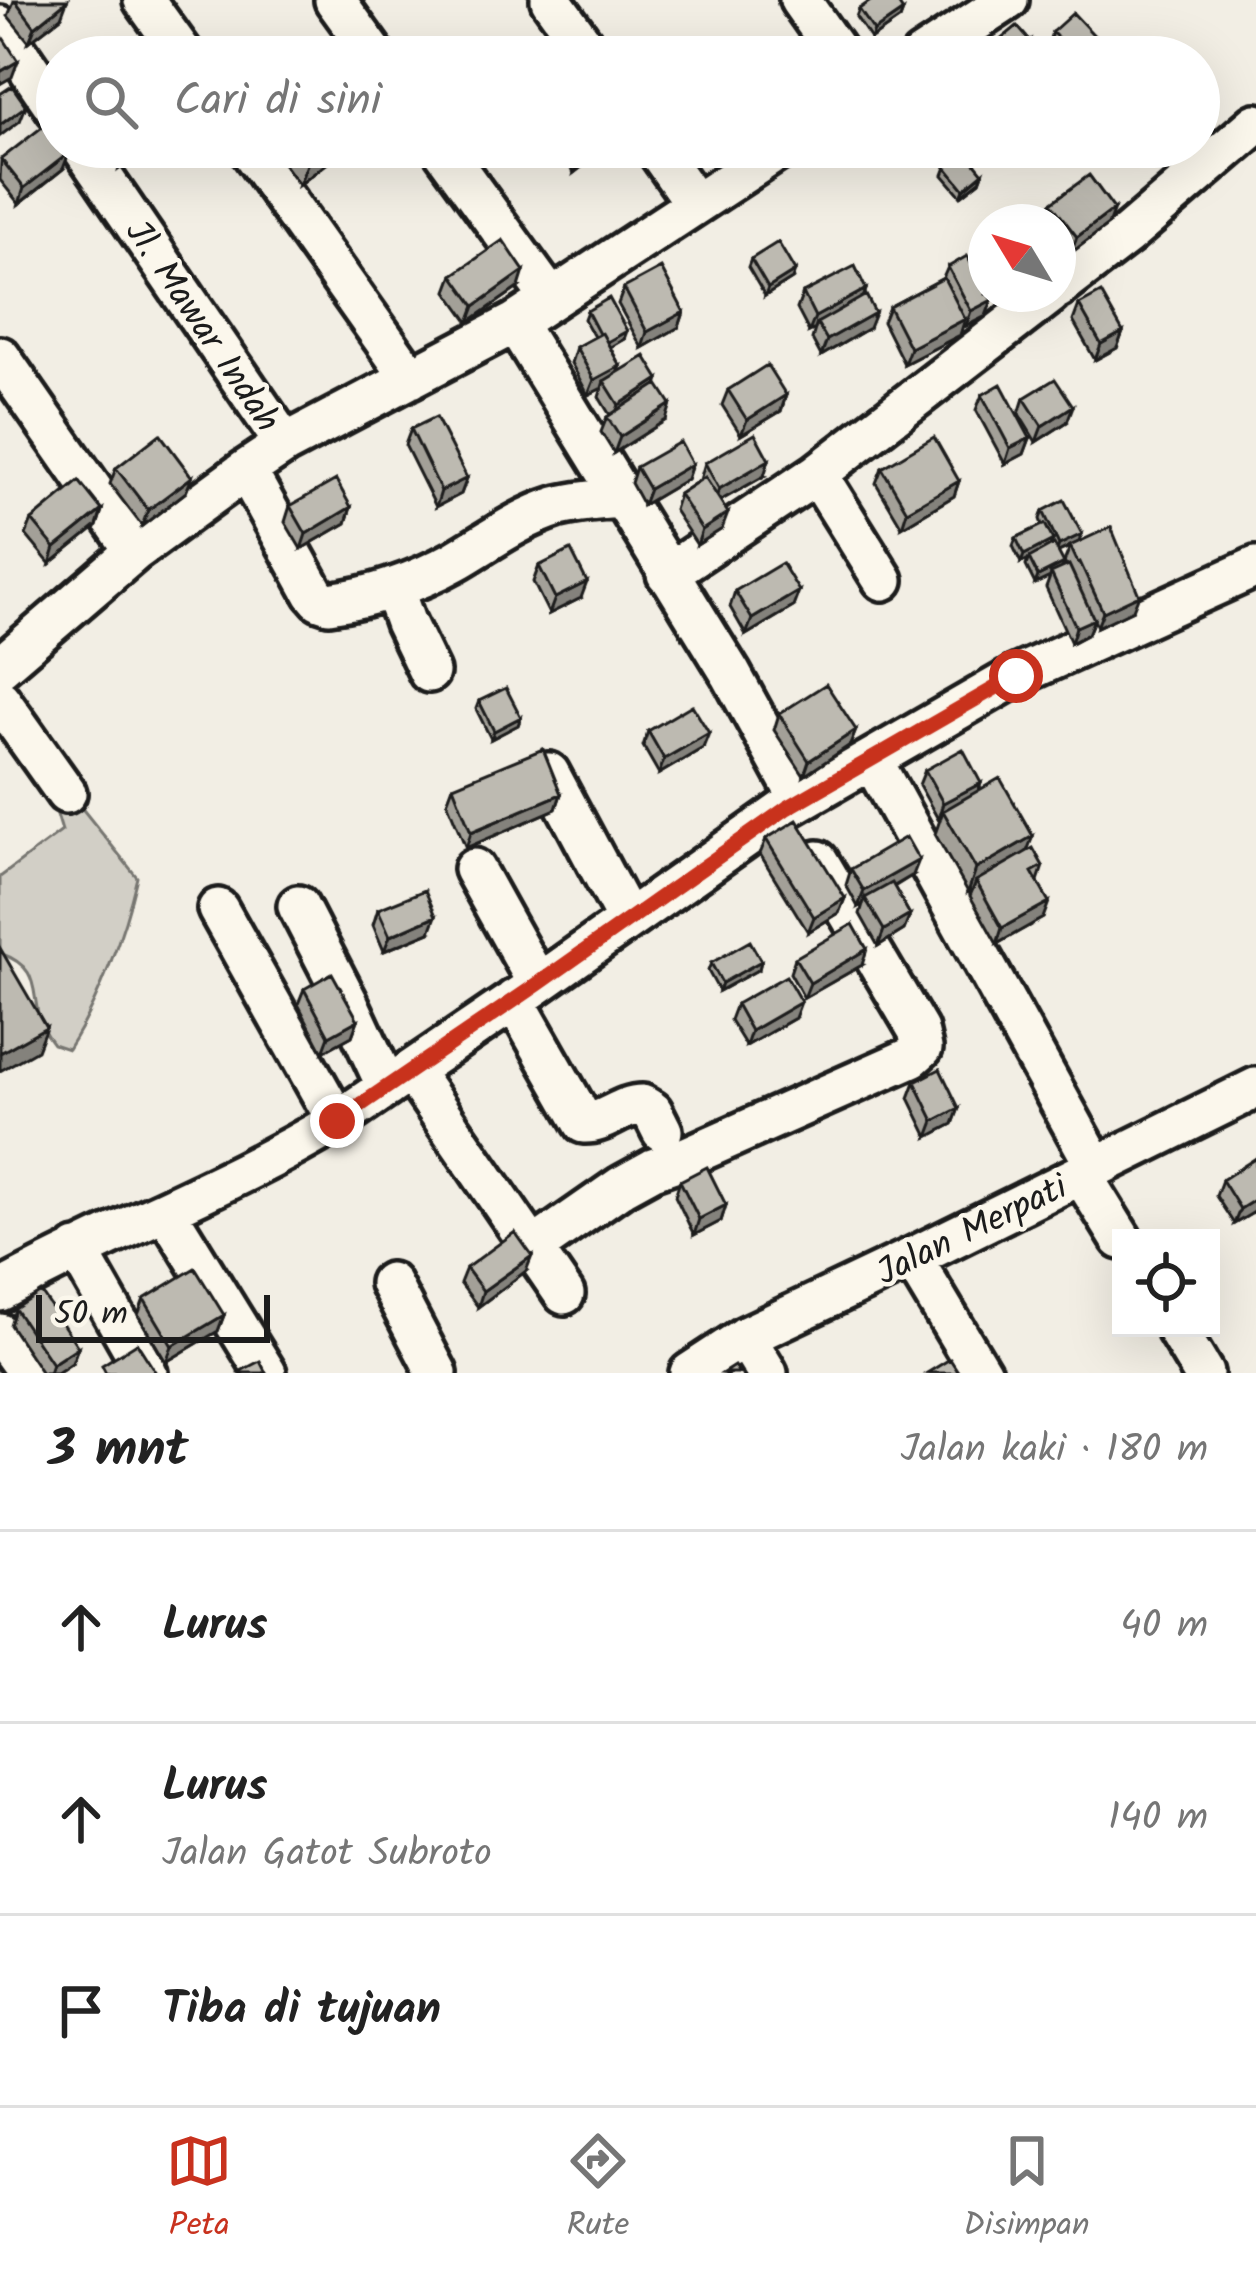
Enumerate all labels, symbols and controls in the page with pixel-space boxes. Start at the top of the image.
search box [36,36,1220,168]
text: Cari di sini [174,66,382,138]
icon: search [78,69,144,135]
north arrow [968,204,1076,312]
street label: Jl. Mawar Indah [109,209,293,445]
route start [989,649,1043,703]
route end [310,1094,364,1148]
street label: Jalan Merpati [867,1160,1079,1302]
map controls [1112,1229,1220,1337]
button: locate [1112,1229,1220,1337]
scale bar [36,1289,270,1342]
text: 50 m [54,1289,128,1342]
text: 3 mnt [48,1411,189,1492]
text: Jalan kaki · 180 m [901,1420,1208,1482]
text: Lurus [162,1591,268,1663]
icon: ahead [48,1594,114,1660]
text: 40 m [1120,1596,1208,1658]
text: Lurus [162,1752,268,1824]
icon: ahead [48,1786,114,1852]
text: 140 m [1108,1788,1208,1850]
text: Jalan Gatot Subroto [162,1824,492,1886]
text: Tiba di tujuan [162,1975,441,2047]
icon: arrive [48,1978,114,2044]
tab: Peta [166,2128,232,2253]
tab: Rute [565,2128,631,2253]
tab: Disimpan [964,2128,1090,2253]

